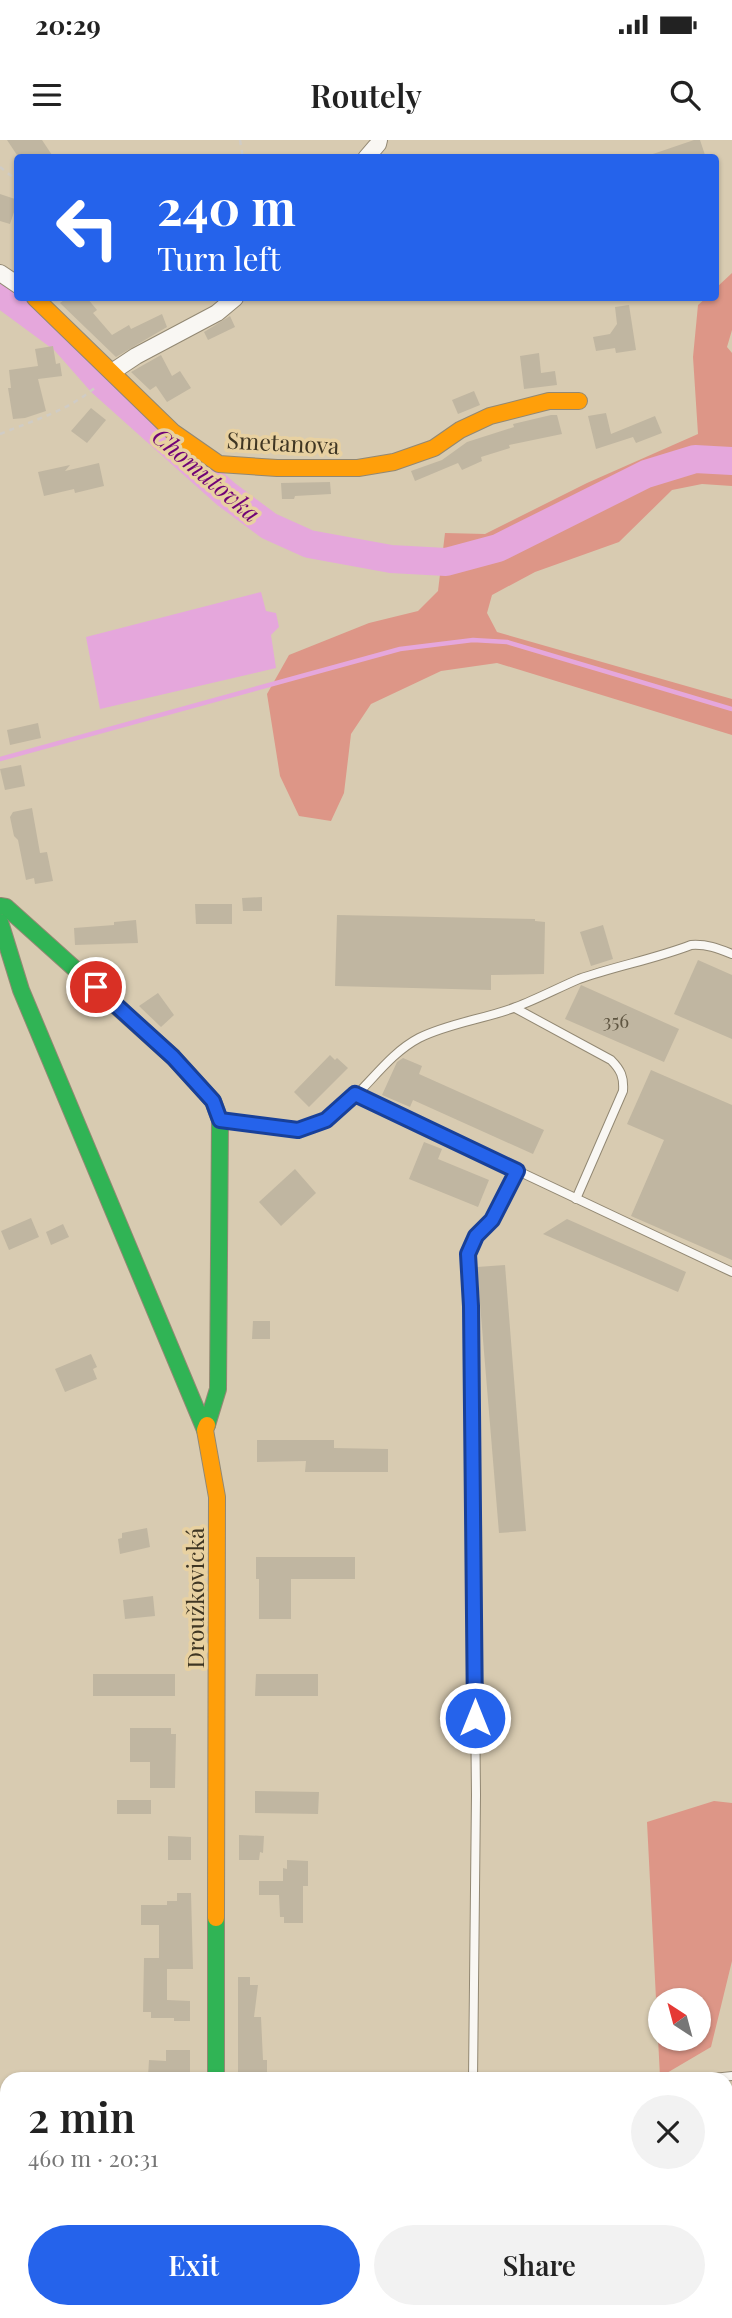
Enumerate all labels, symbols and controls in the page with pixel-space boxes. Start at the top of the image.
text: 20:29 [35,7,101,42]
text: Routely [310,73,422,116]
icon: menu [28,76,66,114]
icon: search [666,76,704,114]
text: 240 m [157,173,296,238]
icon: left [42,182,133,273]
text: Turn left [157,236,281,279]
water label: Chomutovka [146,420,268,528]
street label: Smetanova [226,424,341,460]
pin [66,957,126,1017]
icon: arrive [77,968,115,1006]
house number: 356 [603,1007,629,1033]
street label: Droužkovická [179,1527,210,1668]
position arrow [438,1681,512,1755]
north arrow [648,1988,710,2051]
map controls [648,1988,711,2051]
text: 2 min [28,2088,135,2144]
button: close [631,2095,705,2169]
text: 460 m · 20:31 [28,2142,159,2173]
button: Exit [28,2225,360,2305]
button: Share [374,2225,705,2305]

